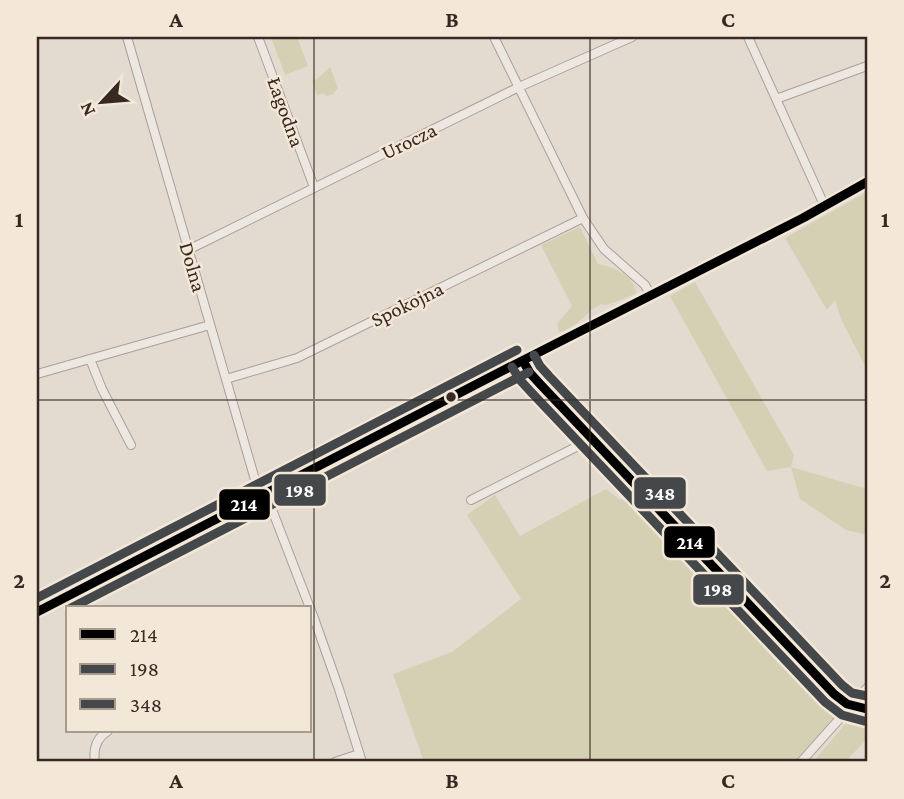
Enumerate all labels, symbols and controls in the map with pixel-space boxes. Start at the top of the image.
text: A [168,6,183,32]
text: B [445,6,459,32]
text: C [721,6,735,32]
north arrow [66,66,136,136]
street label: Łagodna [262,74,310,151]
text: N [75,99,99,120]
street label: Urocza [377,117,441,165]
text: 1 [15,206,24,232]
text: 1 [881,206,890,232]
street label: Dolna [174,239,212,295]
street label: Spokojna [367,276,447,332]
unlabelled marker [444,390,458,404]
line badge: 198 [273,473,327,507]
line badge: 348 [633,476,687,510]
text: 198 [286,480,314,501]
text: 348 [645,483,675,504]
line badge: 214 [218,488,271,521]
text: 214 [230,494,258,515]
line badge: 214 [663,525,716,559]
text: 214 [676,532,704,553]
text: 2 [13,567,25,593]
text: 2 [879,567,891,593]
line badge: 198 [692,573,745,606]
text: 198 [704,579,732,600]
legend [66,606,312,732]
text: 214 [130,623,158,647]
text: 198 [130,657,159,681]
text: 348 [130,693,162,717]
text: A [168,767,183,793]
text: B [445,767,459,793]
text: C [721,767,735,793]

